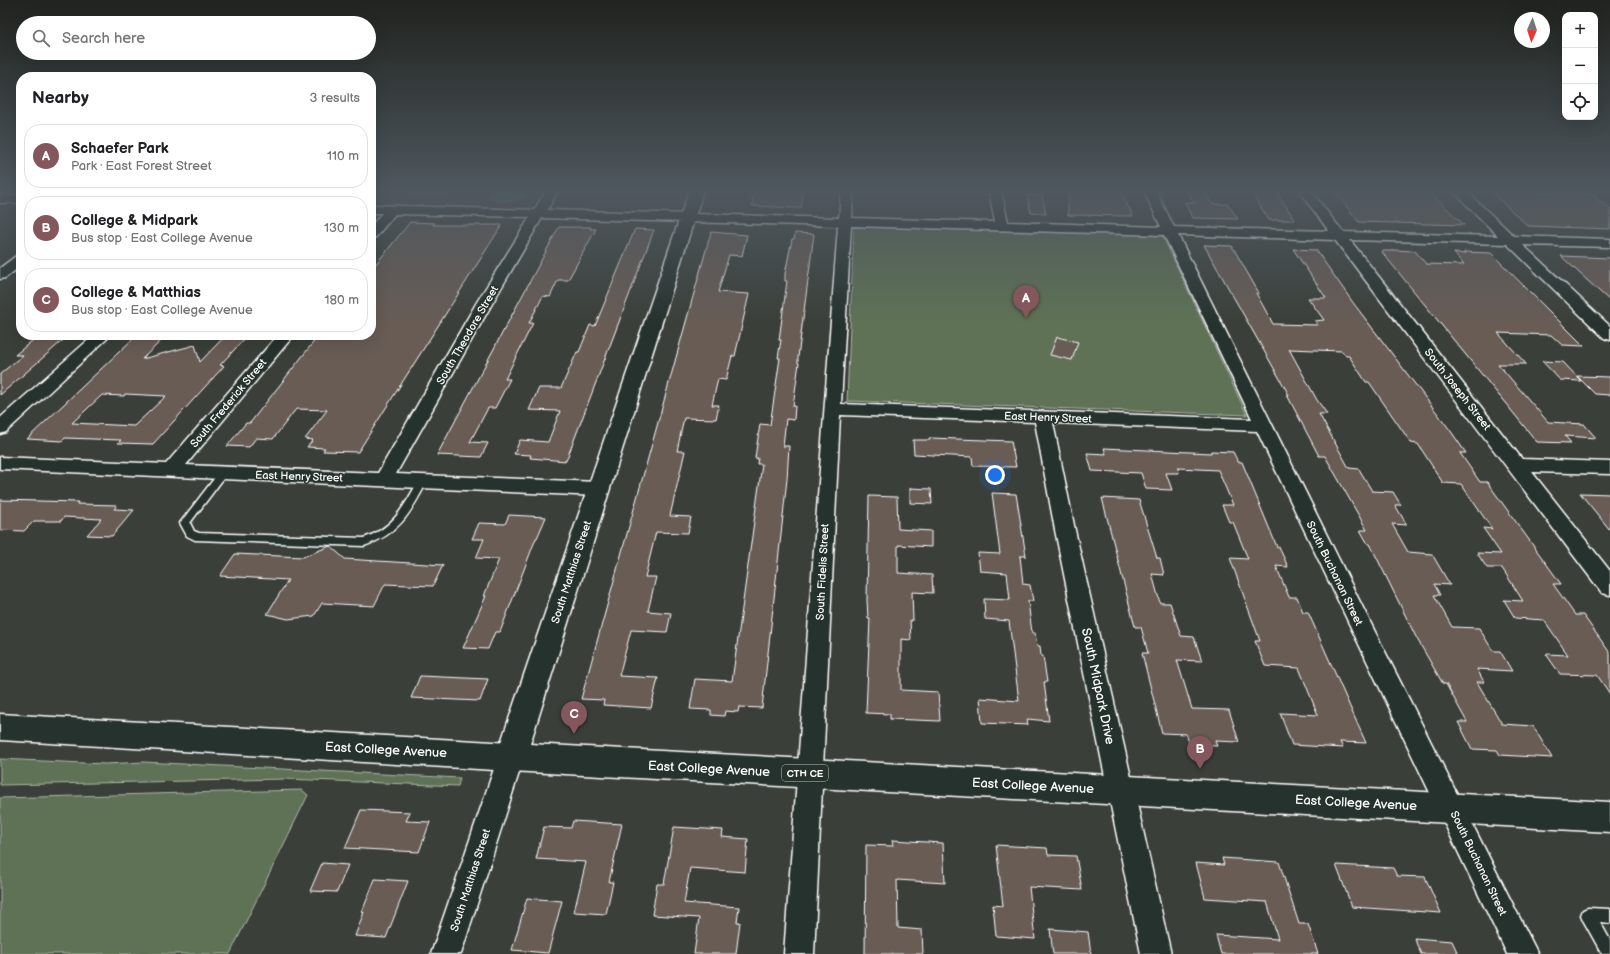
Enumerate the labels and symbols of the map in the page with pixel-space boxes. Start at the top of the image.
north arrow [1514,12,1550,48]
street label: South Theodore Street [434,283,501,387]
pin: A [1013,285,1039,318]
street label: South Joseph Street [1422,346,1494,433]
street label: South Frederick Street [187,356,270,450]
street label: East Henry Street [1004,409,1093,426]
your location [985,465,1005,485]
street label: East Henry Street [255,468,344,485]
street label: South Matthias Street [549,519,594,625]
street label: South Buchanan Street [1304,519,1366,628]
street label: South Fidelis Street [813,523,832,621]
street label: South Midpark Drive [1078,626,1118,746]
pin: C [561,701,587,734]
pin: B [1187,736,1213,769]
street label: East College Avenue [324,739,448,761]
street label: East College Avenue [647,758,771,780]
road number: CTH CE [782,765,828,781]
street label: East College Avenue [971,775,1095,797]
street label: East College Avenue [1294,792,1418,814]
street label: South Buchanan Street [1448,809,1510,918]
street label: South Matthias Street [448,827,493,933]

